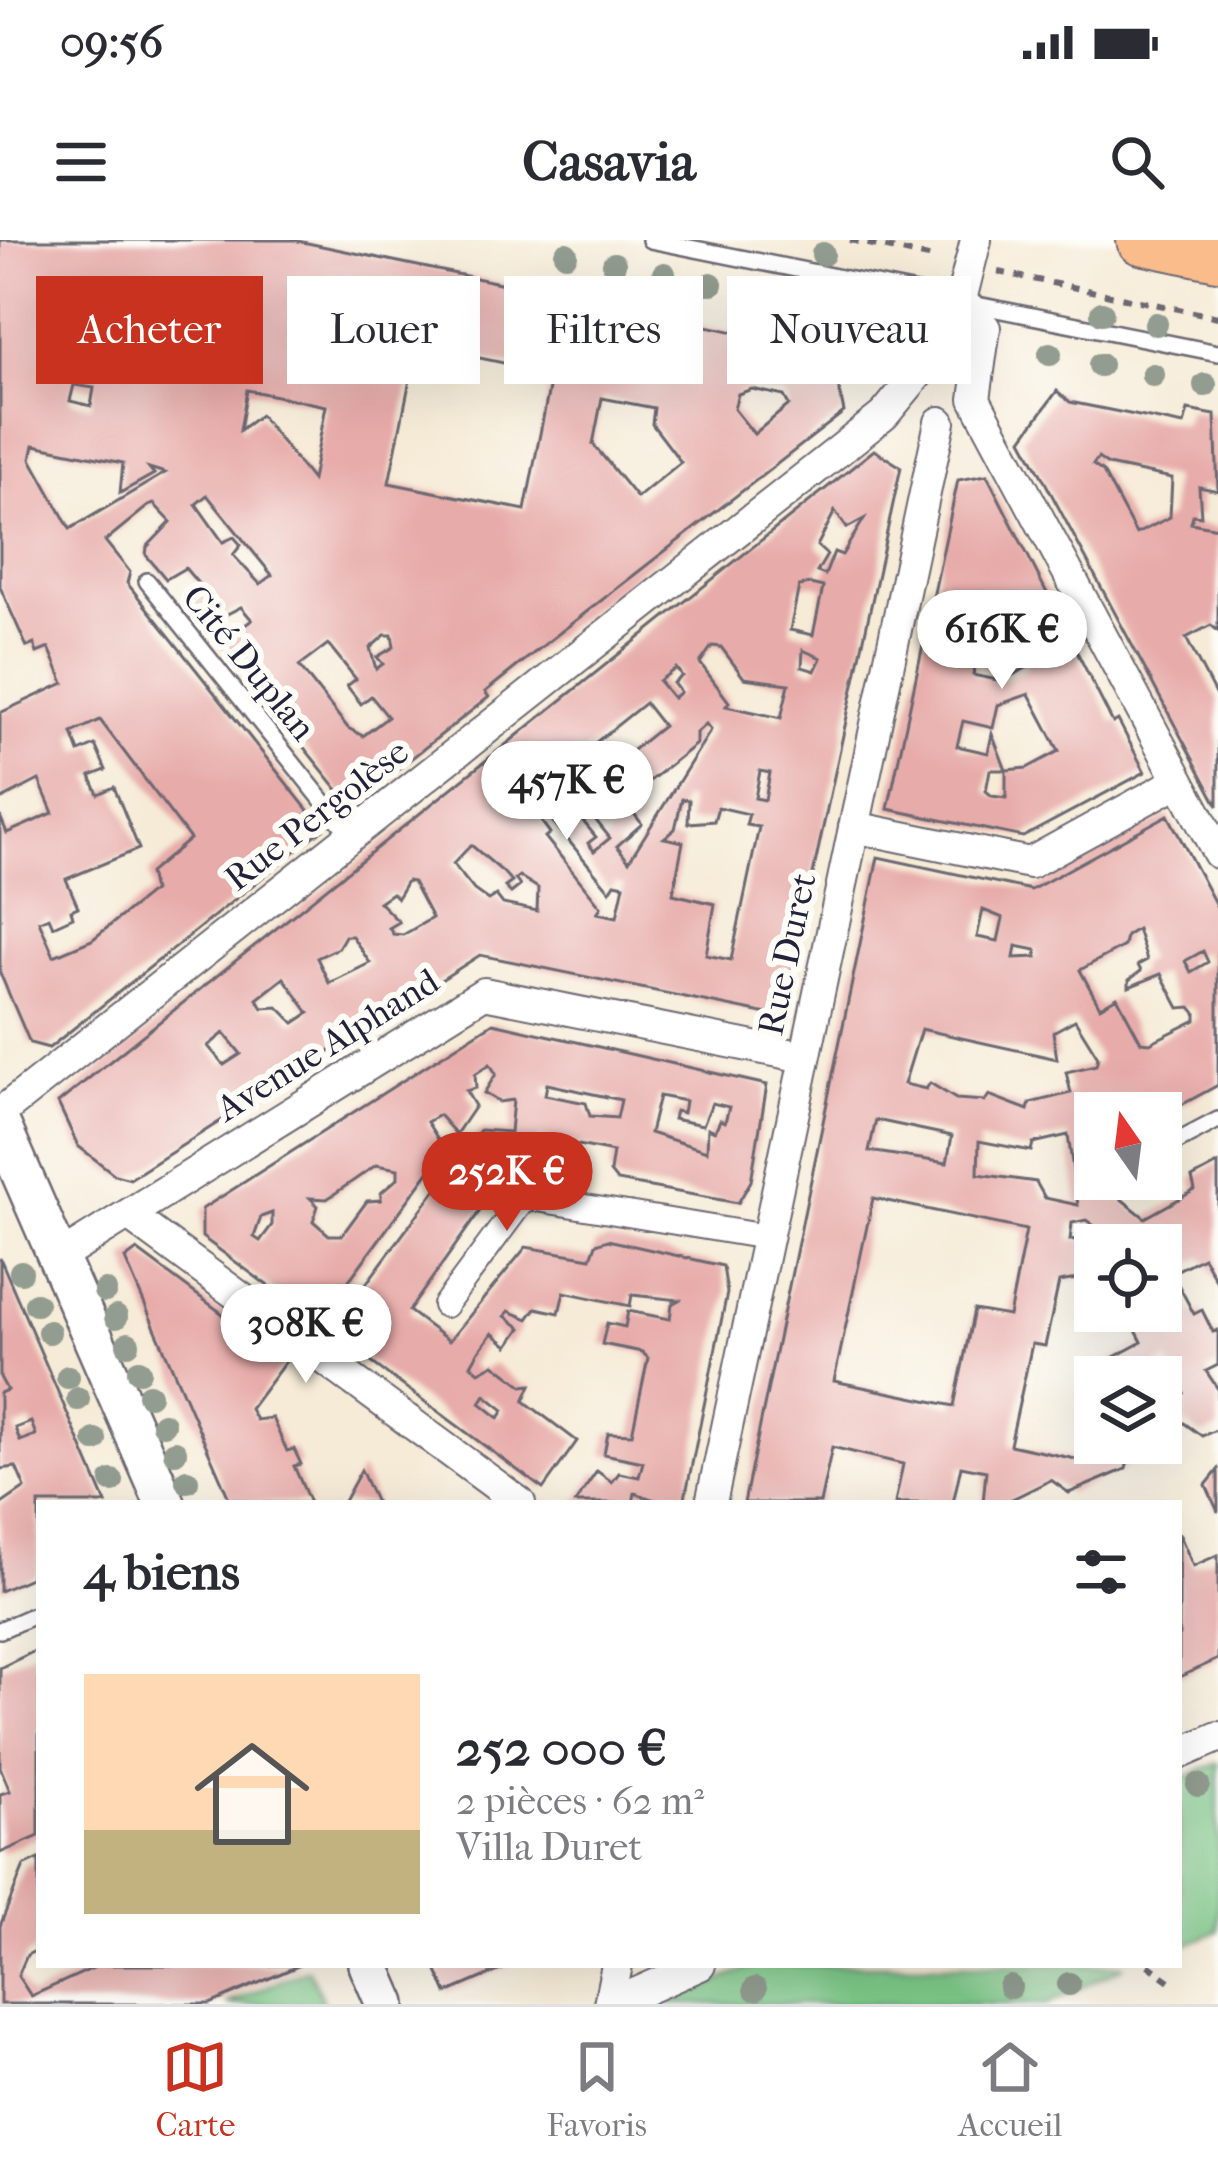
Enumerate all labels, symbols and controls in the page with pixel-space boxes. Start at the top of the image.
text: 09:56 [60,16,163,69]
icon: menu [48,129,114,195]
icon: search [1104,129,1170,195]
text: Casavia [522,131,696,194]
chip: Acheter [36,276,263,384]
chip: Louer [287,276,480,384]
chip: Filtres [504,276,703,384]
chip: Nouveau [727,276,971,384]
street label: Cité Duplan [174,577,325,749]
pin: 616K € [904,590,1100,692]
text: 616K € [944,606,1060,652]
street label: Rue Pergolèse [217,730,417,899]
pin: 457K € [469,741,665,843]
text: 457K € [508,757,626,803]
street label: Rue Duret [749,869,825,1039]
street label: Avenue Alphand [207,960,447,1131]
north arrow [1074,1092,1182,1200]
map controls [1074,1092,1182,1464]
pin: 252K € [409,1132,605,1234]
text: 252K € [449,1148,565,1194]
button: locate [1074,1224,1182,1332]
pin: 308K € [208,1284,404,1386]
text: 308K € [248,1300,365,1346]
button: layers [1074,1356,1182,1464]
icon: filters [1068,1539,1134,1605]
text: 4 biens [84,1542,240,1602]
text: 252 000 € [456,1718,667,1778]
icon: home [180,1722,324,1866]
text: 2 pièces · 62 m² [456,1778,704,1824]
text: Villa Duret [456,1824,642,1870]
tab: Carte [156,2034,235,2145]
tab: Favoris [547,2034,647,2145]
tab: Accueil [958,2034,1062,2145]

